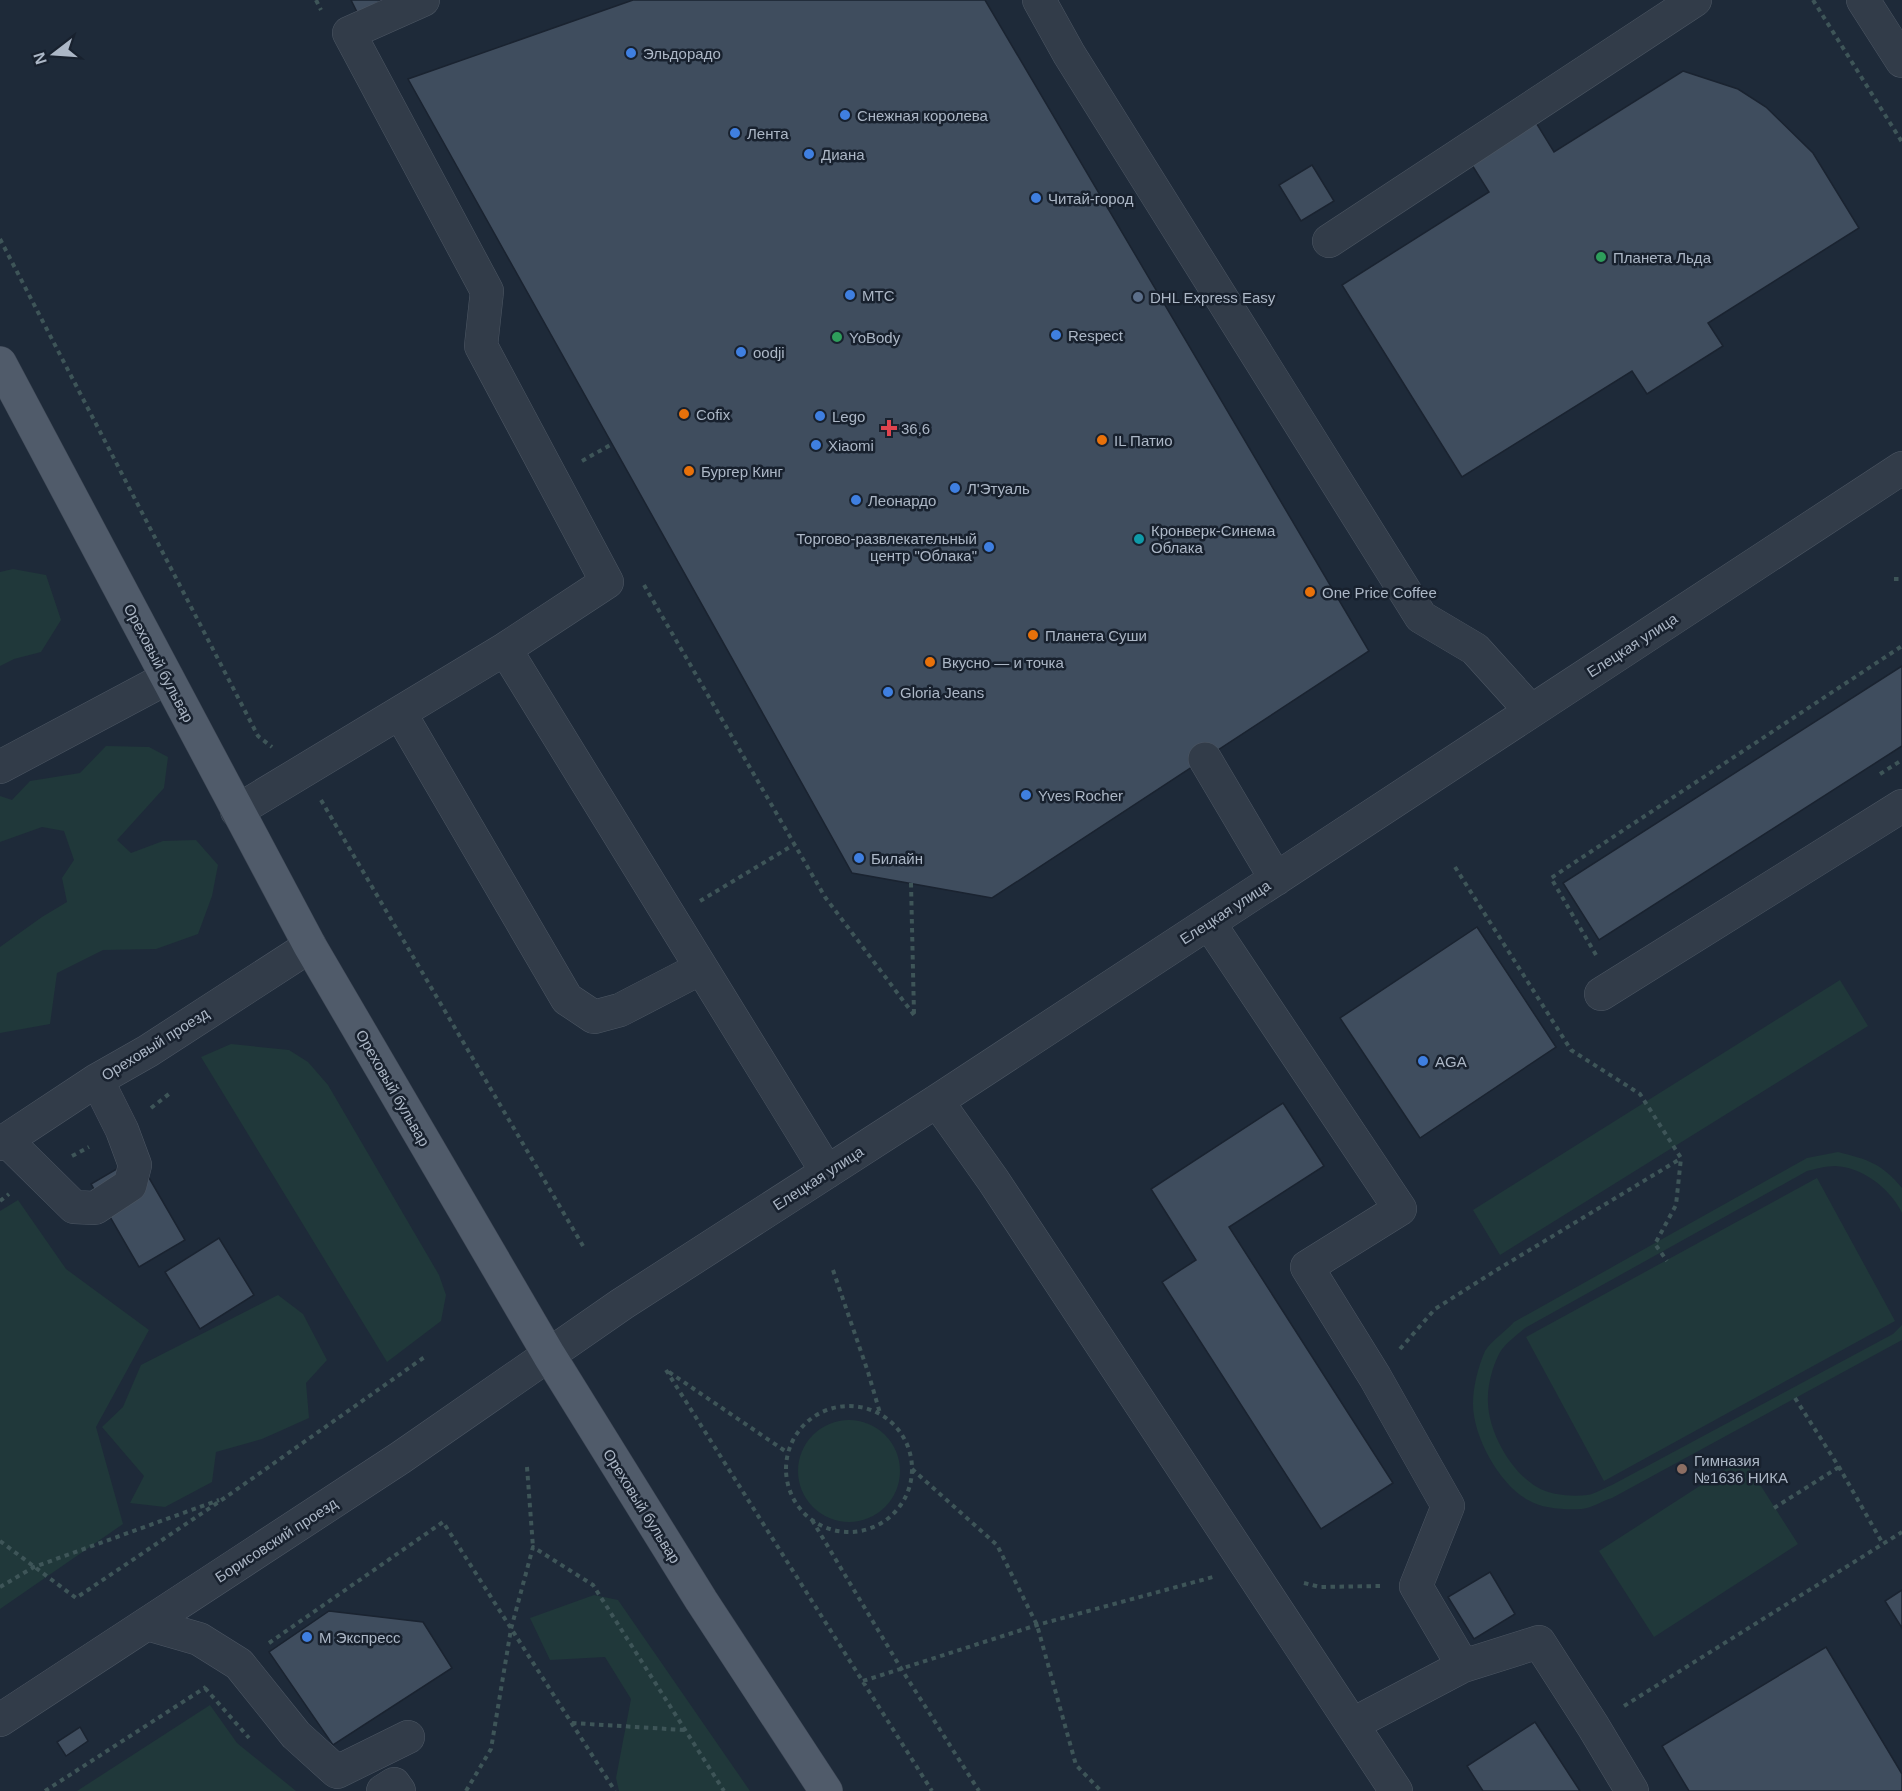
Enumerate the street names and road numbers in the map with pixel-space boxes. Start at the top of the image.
street label: Ореховый бульвар [121,601,197,725]
street label: Елецкая улица [1584,609,1681,681]
street label: Елецкая улица [1177,876,1274,948]
street label: Ореховый проезд [98,1004,212,1084]
street label: Ореховый бульвар [353,1027,433,1149]
street label: Елецкая улица [770,1142,867,1214]
street label: Ореховый бульвар [600,1446,684,1566]
street label: Борисовский проезд [212,1494,340,1586]

